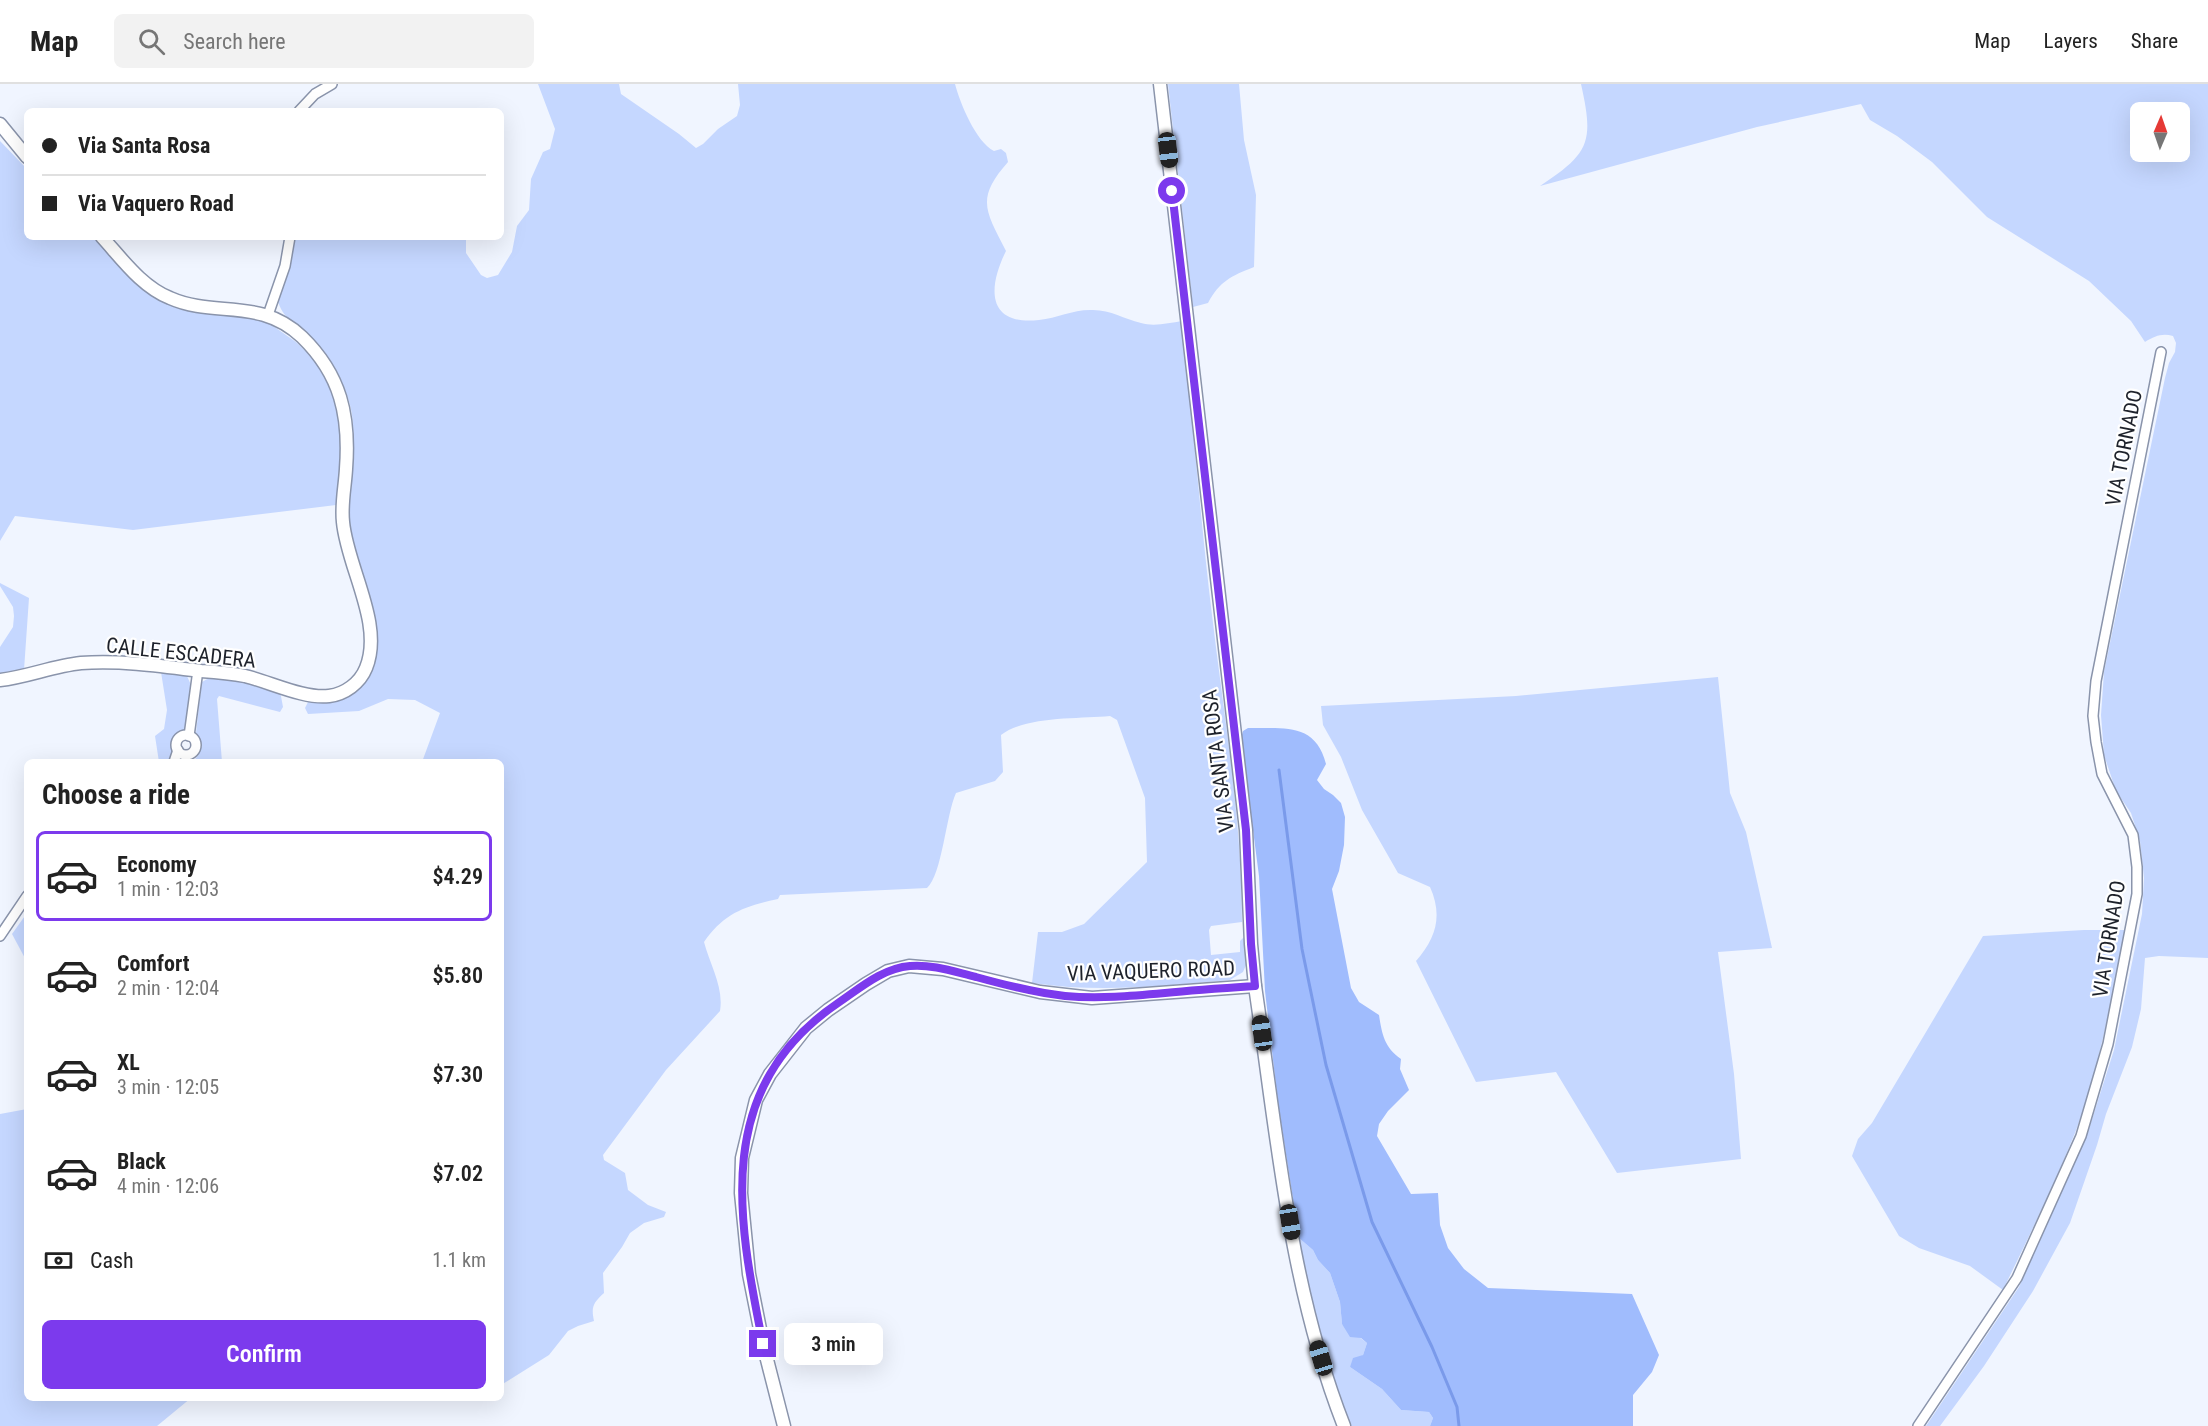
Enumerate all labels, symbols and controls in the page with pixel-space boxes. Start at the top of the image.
search box [114,14,534,68]
text: Map [30,25,78,58]
icon: search [135,25,168,58]
text: Search here [183,29,286,54]
text: Map [1974,29,2011,53]
text: Layers [2044,29,2098,53]
text: Share [2131,29,2178,53]
north arrow [2130,102,2190,162]
map controls [2130,102,2190,162]
car [1157,131,1179,169]
text: Via Santa Rosa [78,133,210,158]
route start [1158,177,1185,204]
text: Via Vaquero Road [78,191,234,216]
street label: VIA TORNADO [2101,388,2147,508]
street label: CALLE ESCADERA [105,633,257,673]
street label: VIA SANTA ROSA [1197,688,1239,834]
text: Choose a ride [42,779,190,811]
icon: car [45,849,99,903]
text: Economy [117,852,197,877]
text: $4.29 [432,864,483,889]
text: 1 min · 12:03 [117,877,219,901]
street label: VIA TORNADO [2088,879,2130,999]
icon: car [45,948,99,1002]
text: Comfort [117,951,190,976]
street label: VIA VAQUERO ROAD [1067,956,1235,986]
text: $5.80 [432,963,483,988]
text: 2 min · 12:04 [117,976,219,1000]
car [1251,1014,1273,1052]
icon: car [45,1047,99,1101]
text: XL [117,1050,140,1075]
text: $7.30 [432,1062,483,1087]
text: 3 min · 12:05 [117,1075,219,1099]
icon: car [45,1146,99,1200]
text: Black [117,1149,166,1174]
text: $7.02 [432,1161,483,1186]
text: 4 min · 12:06 [117,1174,219,1198]
car [1278,1203,1302,1241]
icon: cash [42,1244,75,1277]
text: Cash [90,1248,134,1273]
text: 1.1 km [432,1248,486,1272]
button: Confirm [42,1320,486,1389]
callout: 3 min [784,1323,883,1365]
route end [749,1330,776,1357]
text: 3 min [811,1332,856,1356]
car [1307,1338,1335,1378]

